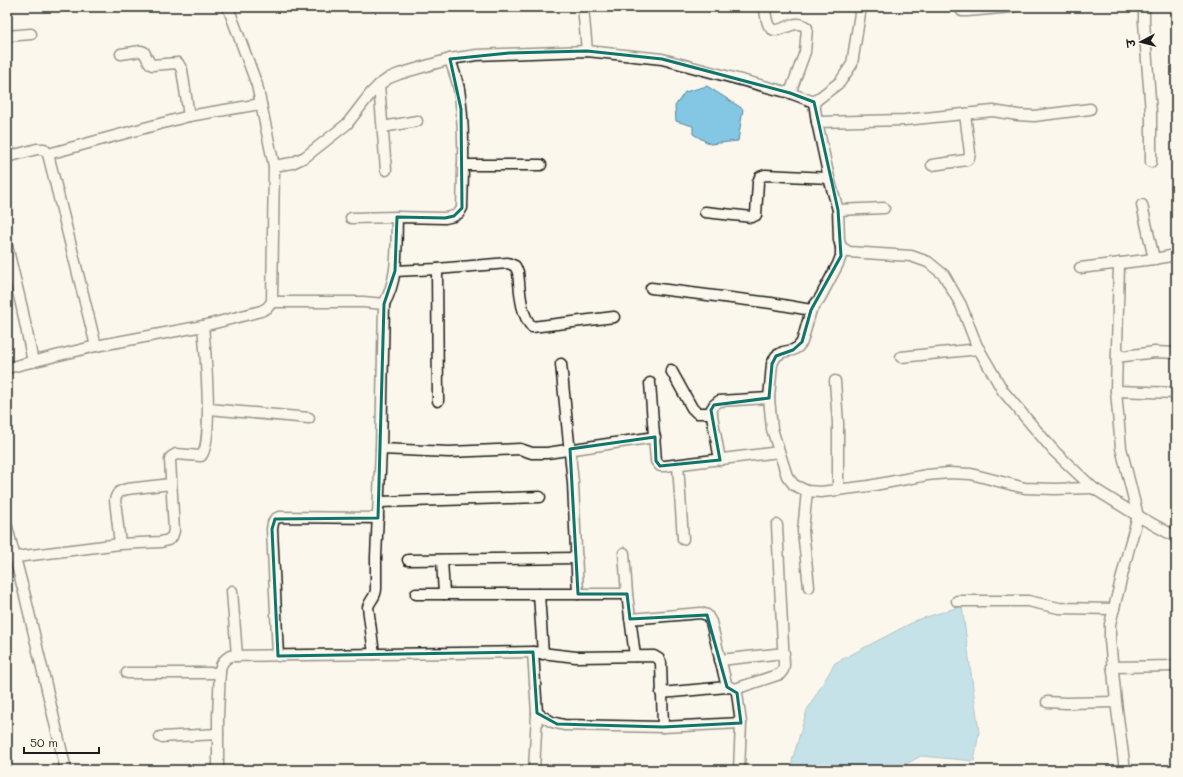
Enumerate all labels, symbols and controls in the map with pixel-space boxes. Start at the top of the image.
north arrow [1121,22,1161,62]
text: उ [1122,37,1139,49]
scale bar [24,729,99,755]
text: 50 m [30,734,58,750]

